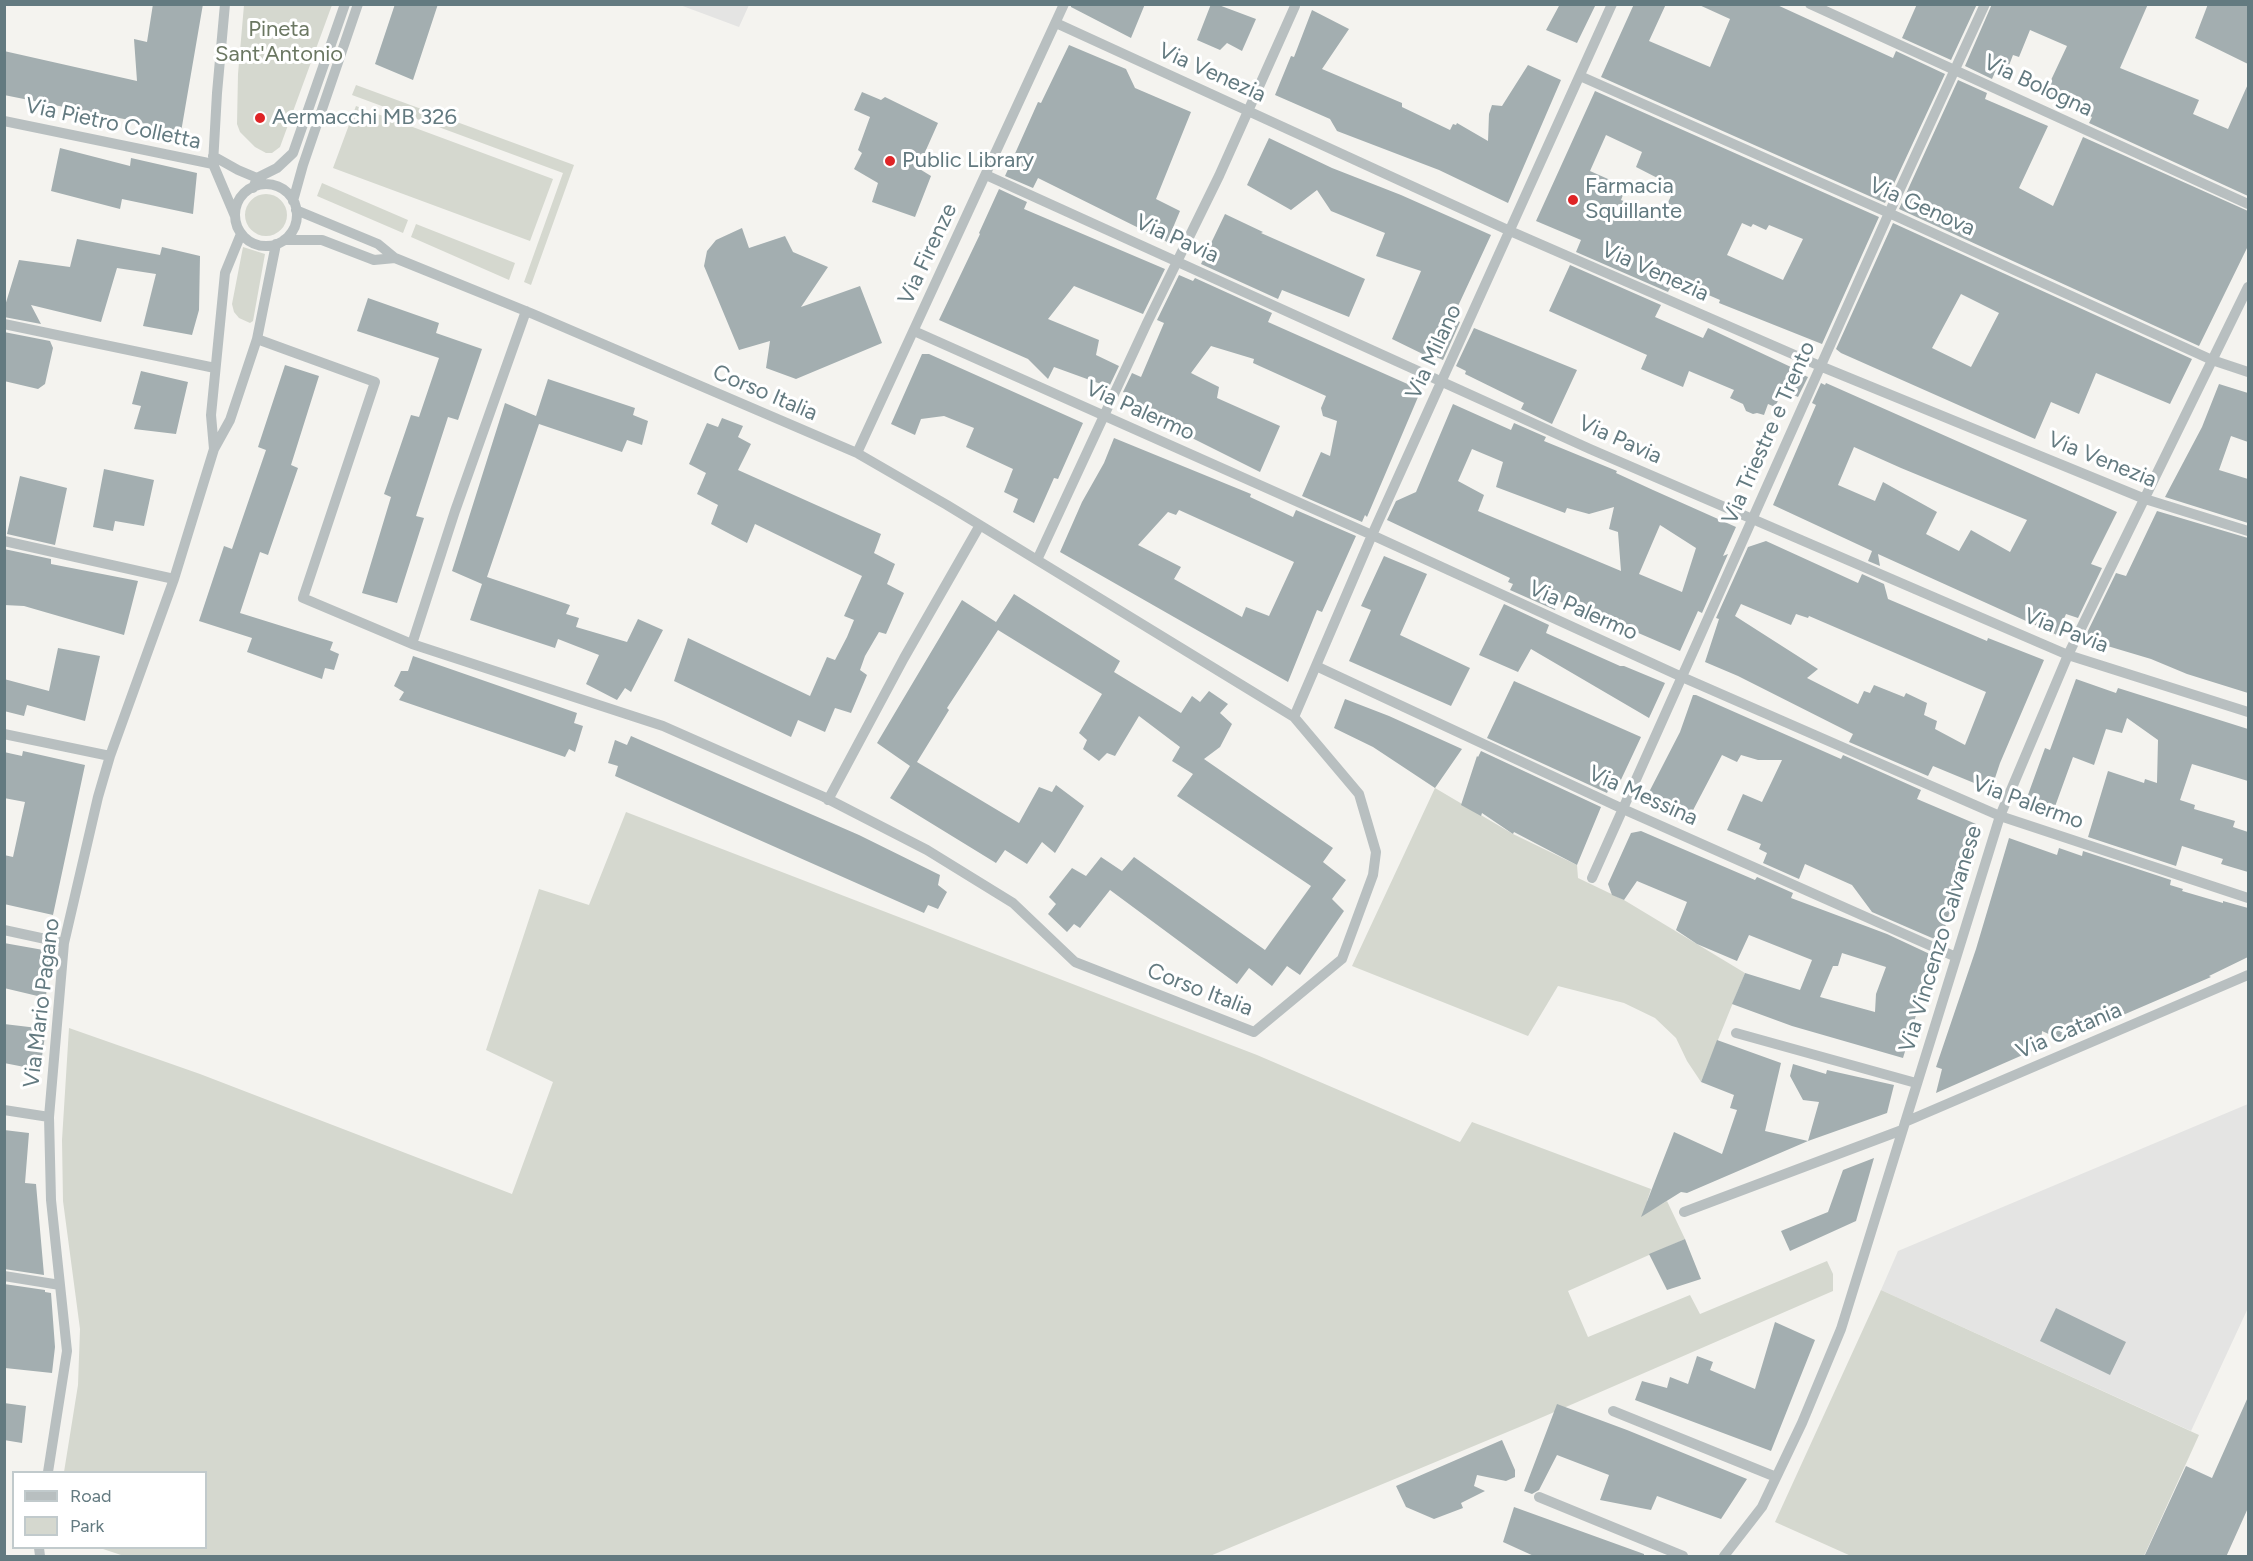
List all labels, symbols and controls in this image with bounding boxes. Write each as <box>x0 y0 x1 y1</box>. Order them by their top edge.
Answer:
park label: Pineta Sant'Antonio <box>215 17 343 68</box>
street label: Via Venezia <box>1154 38 1270 108</box>
street label: Via Bologna <box>1979 49 2097 123</box>
street label: Via Pietro Colletta <box>23 92 203 156</box>
place label: Aermacchi MB 326 <box>272 105 457 131</box>
marker: Aermacchi MB 326 <box>253 111 267 125</box>
place label: Public Library <box>902 148 1034 174</box>
marker: Public Library <box>883 154 897 168</box>
street label: Via Genova <box>1865 172 1979 242</box>
place label: Farmacia Squillante <box>1585 174 1682 226</box>
marker: Farmacia Squillante <box>1566 193 1580 207</box>
street label: Via Firenze <box>893 199 963 309</box>
street label: Via Pavia <box>1131 209 1223 269</box>
street label: Via Venezia <box>1597 237 1713 307</box>
street label: Via Milano <box>1401 300 1467 404</box>
street label: Via Triestre e Trento <box>1717 337 1821 529</box>
street label: Corso Italia <box>709 359 821 427</box>
street label: Via Palermo <box>1081 375 1199 447</box>
street label: Via Pavia <box>1574 410 1666 470</box>
street label: Via Venezia <box>2044 426 2160 494</box>
street label: Via Palermo <box>1524 575 1642 647</box>
street label: Via Pavia <box>2020 603 2112 659</box>
street label: Via Messina <box>1584 760 1702 832</box>
street label: Via Palermo <box>1969 771 2087 835</box>
street label: Via Vincenzo Calvanese <box>1894 822 1988 1056</box>
street label: Via Mario Pagano <box>19 917 65 1089</box>
street label: Corso Italia <box>1143 958 1257 1022</box>
street label: Via Catania <box>2012 997 2126 1065</box>
legend <box>12 1471 207 1549</box>
text: Road <box>70 1485 111 1507</box>
text: Park <box>70 1515 104 1537</box>

